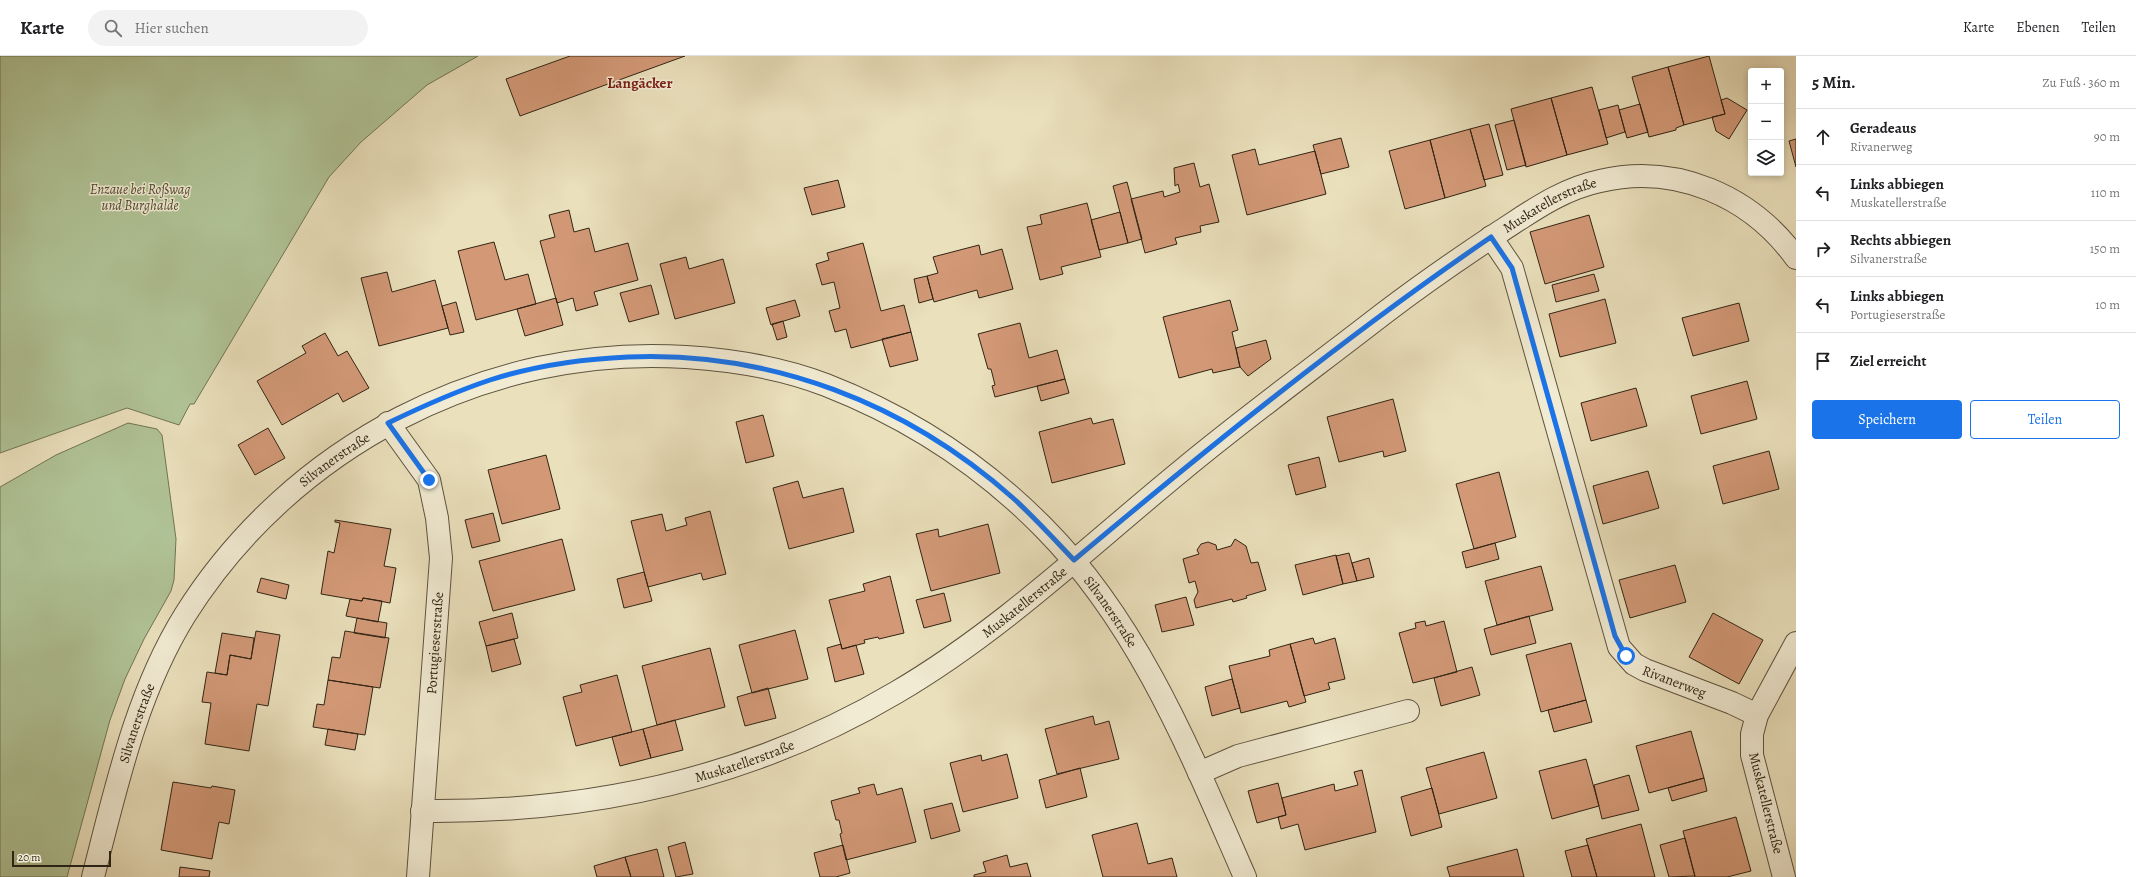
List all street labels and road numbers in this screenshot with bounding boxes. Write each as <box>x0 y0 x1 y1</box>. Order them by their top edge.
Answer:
street label: Muskatellerstraße <box>1499 173 1598 237</box>
street label: Silvanerstraße <box>295 428 373 491</box>
street label: Muskatellerstraße <box>978 562 1071 642</box>
street label: Silvanerstraße <box>1080 572 1142 651</box>
street label: Portugieserstraße <box>422 591 448 695</box>
street label: Rivanerweg <box>1640 660 1709 702</box>
street label: Silvanerstraße <box>114 680 159 765</box>
street label: Muskatellerstraße <box>692 735 797 787</box>
street label: Muskatellerstraße <box>1744 750 1788 856</box>

